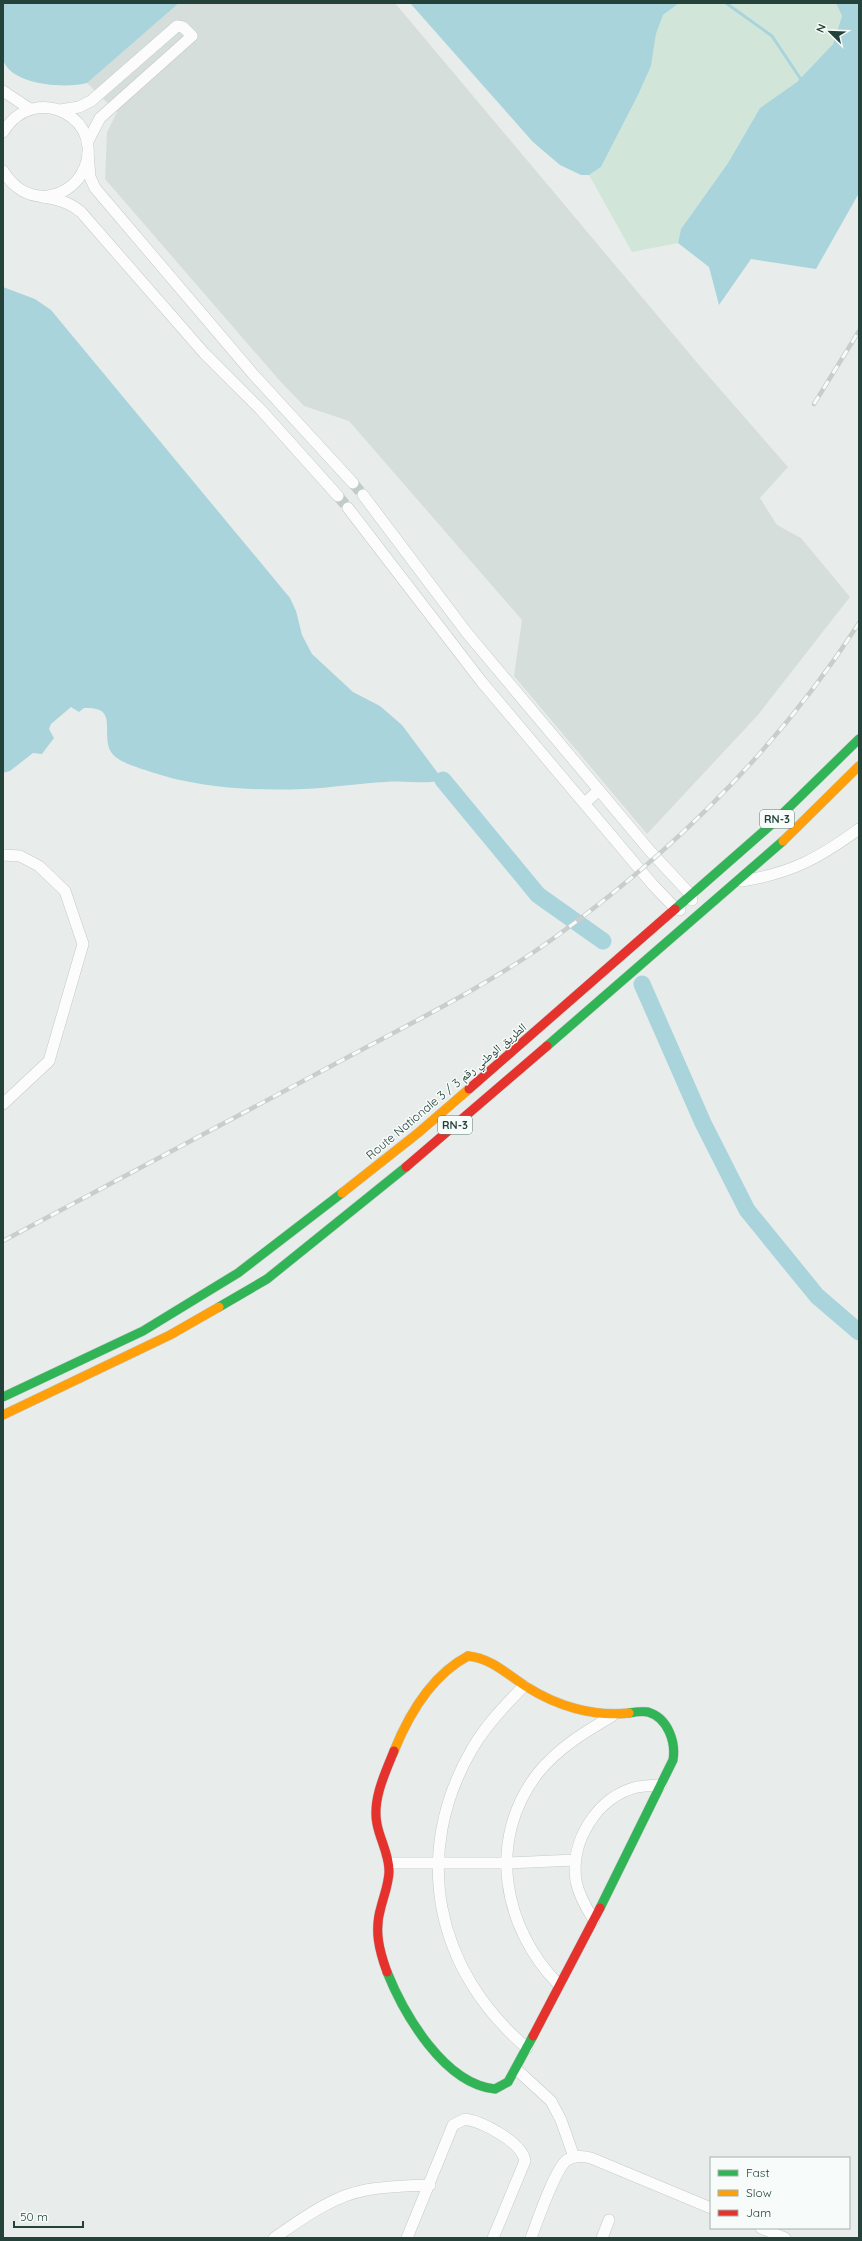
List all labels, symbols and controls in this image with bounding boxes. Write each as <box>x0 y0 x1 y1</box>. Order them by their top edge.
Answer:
north arrow <box>810 12 850 52</box>
text: N <box>813 22 829 35</box>
road number: RN-3 <box>760 810 794 828</box>
street label: Route Nationale 3 / الطريق الوطني رقم 3 <box>363 1019 531 1165</box>
road number: RN-3 <box>438 1116 472 1134</box>
legend <box>710 2157 850 2229</box>
text: Fast <box>746 2165 770 2180</box>
text: Slow <box>746 2185 772 2200</box>
scale bar <box>14 2203 83 2229</box>
text: Jam <box>746 2205 771 2220</box>
text: 50 m <box>20 2209 48 2224</box>

